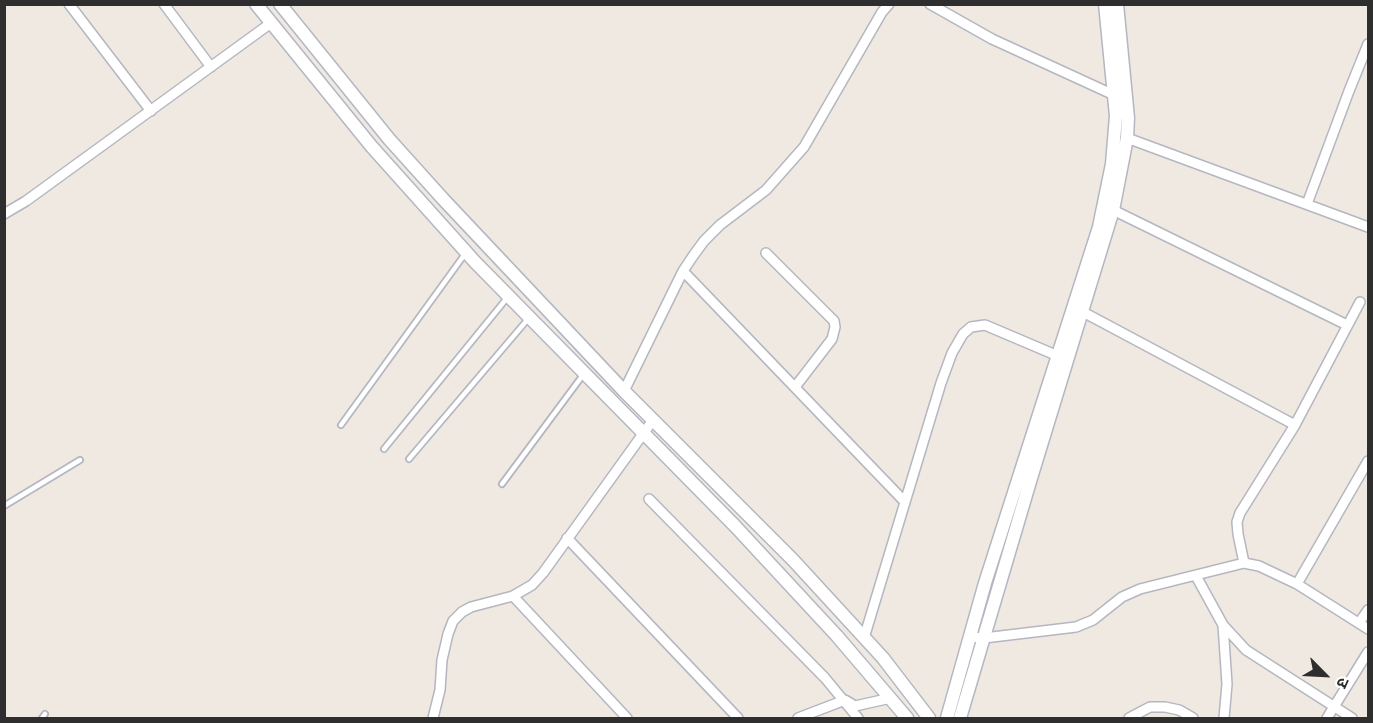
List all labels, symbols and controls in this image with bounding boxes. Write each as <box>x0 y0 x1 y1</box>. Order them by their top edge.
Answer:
north arrow <box>1295 645 1355 705</box>
text: उ <box>1331 674 1352 691</box>

